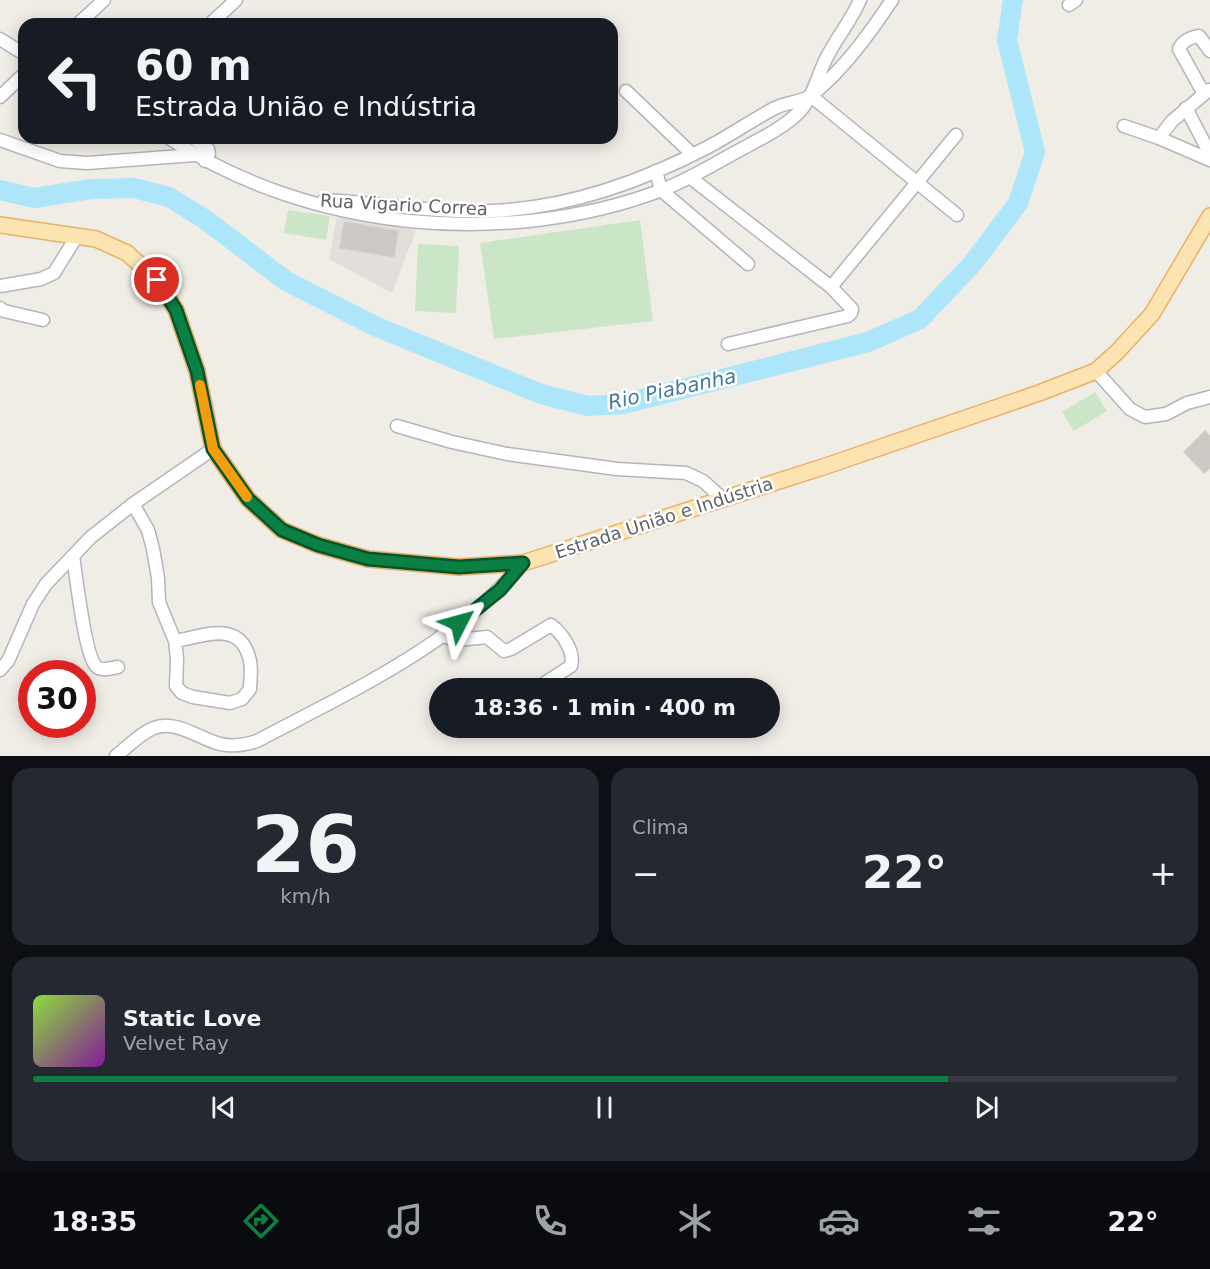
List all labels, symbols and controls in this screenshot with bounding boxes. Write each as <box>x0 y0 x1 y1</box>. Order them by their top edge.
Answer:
text: 60 m <box>135 41 252 90</box>
icon: left <box>36 42 114 120</box>
text: Estrada União e Indústria <box>135 91 477 122</box>
street label: Rua Vigario Correa <box>320 190 489 219</box>
pin <box>131 254 182 305</box>
icon: arrive <box>140 263 173 296</box>
water label: Rio Piabanha <box>606 364 738 414</box>
street label: Estrada União e Indústria <box>552 472 776 563</box>
position arrow <box>427 591 491 655</box>
speed limit sign: 30 <box>18 660 96 738</box>
text: 18:36 · 1 min · 400 m <box>473 695 736 720</box>
text: 26 <box>251 800 360 890</box>
text: Clima <box>632 815 689 839</box>
text: 22° <box>862 846 947 899</box>
text: − <box>632 854 660 893</box>
text: + <box>1149 854 1177 893</box>
text: km/h <box>280 884 331 908</box>
text: Static Love <box>123 1006 261 1031</box>
text: Velvet Ray <box>123 1031 229 1055</box>
icon: previous <box>207 1091 240 1124</box>
icon: pause <box>588 1091 621 1124</box>
icon: next <box>970 1091 1003 1124</box>
icon: directions <box>240 1200 282 1242</box>
icon: music <box>384 1200 426 1242</box>
icon: phone <box>529 1200 571 1242</box>
icon: climate <box>674 1200 716 1242</box>
icon: car <box>818 1200 860 1242</box>
icon: filters <box>963 1200 1005 1242</box>
text: 18:35 <box>51 1206 137 1237</box>
text: 22° <box>1108 1206 1159 1237</box>

